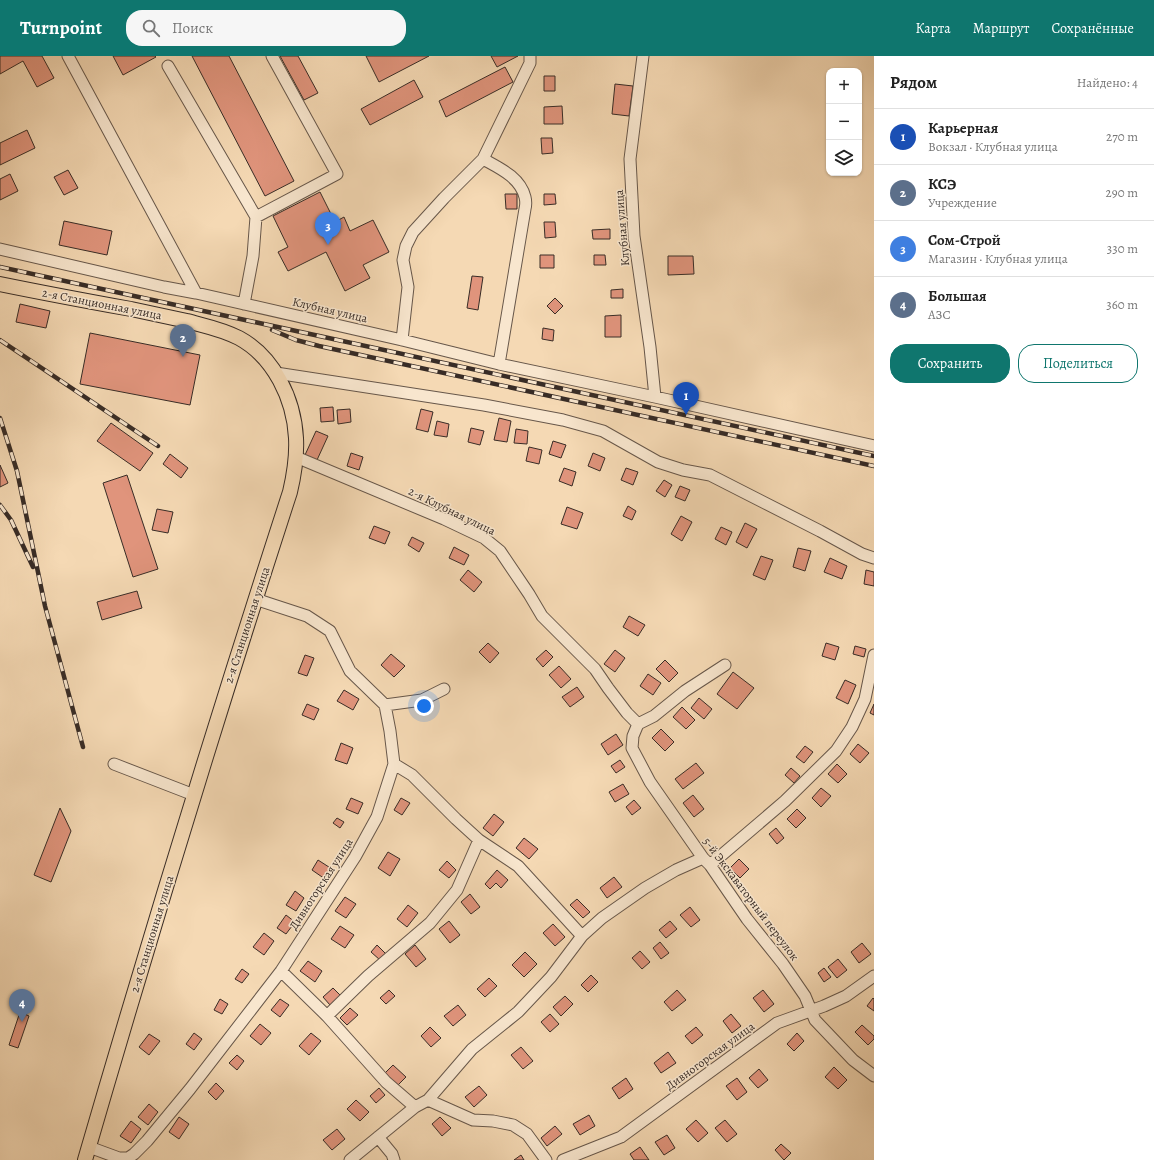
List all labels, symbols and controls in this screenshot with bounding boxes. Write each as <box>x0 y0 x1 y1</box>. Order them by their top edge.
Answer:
search box <box>126 10 406 46</box>
text: Turnpoint <box>20 15 102 41</box>
icon: search <box>140 17 162 39</box>
text: Поиск <box>172 18 213 38</box>
text: Карта <box>916 19 951 38</box>
text: Маршрут <box>973 19 1029 38</box>
text: Сохранённые <box>1051 19 1134 38</box>
map controls <box>826 68 862 176</box>
button: + <box>826 68 862 104</box>
text: Рядом <box>890 71 937 94</box>
text: Найдено: 4 <box>1077 74 1138 91</box>
button: − <box>826 104 862 140</box>
text: Карьерная <box>928 118 998 138</box>
text: 1 <box>901 128 905 145</box>
text: 270 m <box>1106 128 1138 145</box>
text: Вокзал · Клубная улица <box>928 138 1058 155</box>
button: layers <box>826 140 862 176</box>
text: КСЭ <box>928 174 956 194</box>
text: 2 <box>900 184 906 201</box>
text: 290 m <box>1106 184 1138 201</box>
street label: Клубная улица <box>611 189 633 267</box>
text: Учреждение <box>928 194 997 211</box>
pin: 3 <box>315 212 341 245</box>
text: Сом-Строй <box>928 230 1001 250</box>
text: 3 <box>900 240 906 257</box>
text: 330 m <box>1107 240 1138 257</box>
text: Магазин · Клубная улица <box>928 250 1068 267</box>
street label: 2-я Станционная улица <box>41 285 164 324</box>
text: Большая <box>928 286 987 306</box>
street label: Клубная улица <box>291 294 370 327</box>
text: 4 <box>900 296 906 313</box>
text: 360 m <box>1106 296 1138 313</box>
text: АЗС <box>928 306 951 323</box>
pin: 2 <box>170 324 196 357</box>
button: Сохранить <box>890 344 1010 383</box>
button: Поделиться <box>1018 344 1138 383</box>
pin: 1 <box>673 382 699 415</box>
street label: 2-я Клубная улица <box>406 483 499 539</box>
street label: 2-я Станционная улица <box>221 564 274 685</box>
your location <box>414 696 434 716</box>
street label: 5-й Экскаваторный переулок <box>699 834 803 964</box>
street label: Дивногорская улица <box>285 835 357 933</box>
street label: 2-я Станционная улица <box>127 873 178 995</box>
pin: 4 <box>9 989 35 1022</box>
street label: Дивногорская улица <box>662 1018 758 1094</box>

